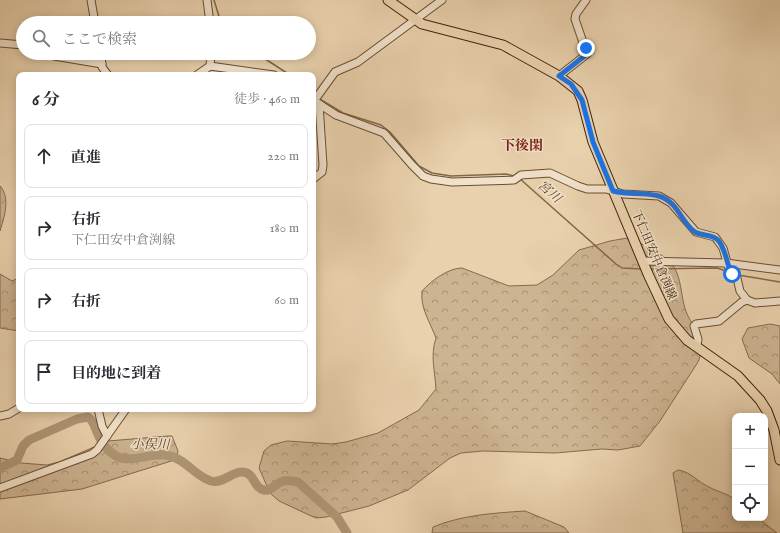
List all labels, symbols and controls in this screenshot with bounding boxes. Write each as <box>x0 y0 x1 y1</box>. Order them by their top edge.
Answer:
search box <box>16 16 316 60</box>
icon: search <box>30 27 52 49</box>
text: ここで検索 <box>62 30 137 49</box>
route end <box>577 39 595 57</box>
text: 6 分 <box>32 90 60 111</box>
text: 徒歩 · 460 m <box>234 91 300 108</box>
district label: 下後閑 <box>501 137 543 155</box>
icon: ahead <box>33 145 55 167</box>
text: 直進 <box>71 148 101 167</box>
text: 220 m <box>268 148 299 165</box>
water label: 宮川 <box>534 177 566 208</box>
street label: 下仁田安中倉渕線 <box>628 208 680 302</box>
text: 右折 <box>71 210 101 229</box>
icon: right <box>33 217 55 239</box>
text: 180 m <box>270 220 299 237</box>
text: 下仁田安中倉渕線 <box>71 232 175 249</box>
route start <box>723 265 741 283</box>
icon: right <box>33 289 55 311</box>
text: 右折 <box>71 292 101 311</box>
text: 60 m <box>274 292 299 309</box>
icon: arrive <box>33 361 55 383</box>
text: 目的地に到着 <box>71 364 161 383</box>
map controls <box>732 413 768 521</box>
button: + <box>732 413 768 449</box>
water label: 小俣川 <box>130 436 172 454</box>
button: − <box>732 449 768 485</box>
button: locate <box>732 485 768 521</box>

